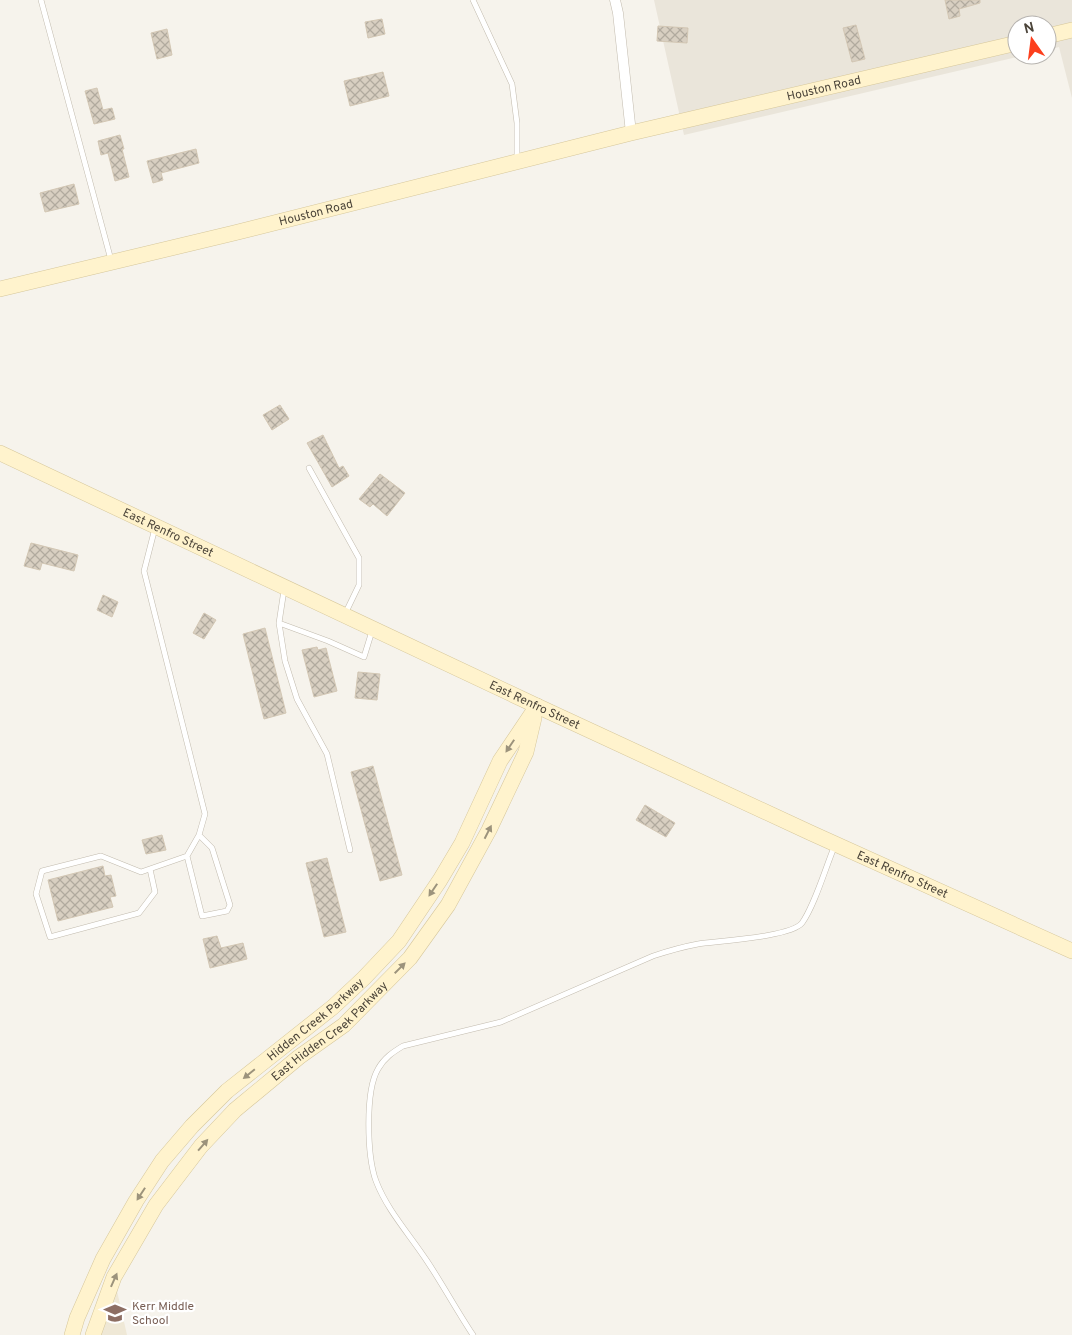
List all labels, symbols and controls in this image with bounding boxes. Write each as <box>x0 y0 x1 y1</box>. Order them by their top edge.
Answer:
north arrow <box>1007 15 1057 65</box>
text: N <box>1022 19 1036 38</box>
street label: Houston Road <box>785 73 863 105</box>
street label: Houston Road <box>277 196 355 230</box>
street label: East Renfro Street <box>120 505 216 561</box>
street label: East Renfro Street <box>486 678 582 734</box>
one-way arrow <box>505 740 515 753</box>
one-way arrow <box>484 824 492 839</box>
street label: East Renfro Street <box>854 848 950 903</box>
one-way arrow <box>429 883 438 896</box>
one-way arrow <box>394 962 406 974</box>
street label: Hidden Creek Parkway <box>264 975 368 1065</box>
street label: East Hidden Creek Parkway <box>269 978 392 1085</box>
one-way arrow <box>243 1068 256 1079</box>
one-way arrow <box>197 1139 208 1151</box>
one-way arrow <box>136 1187 146 1201</box>
one-way arrow <box>110 1273 118 1287</box>
place label: Kerr Middle School <box>132 1299 194 1329</box>
school or university icon: Kerr Middle School <box>102 1300 128 1326</box>

